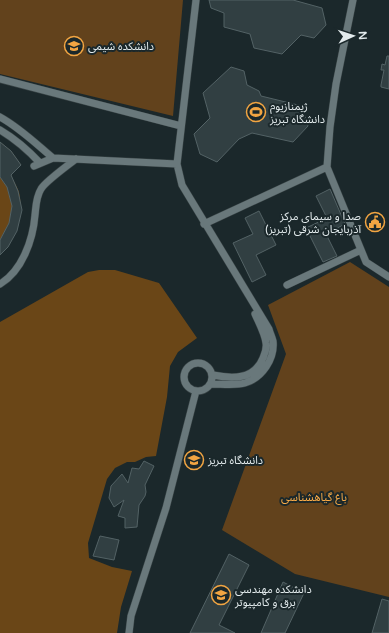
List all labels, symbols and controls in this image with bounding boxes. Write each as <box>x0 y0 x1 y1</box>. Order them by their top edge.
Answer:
north arrow <box>333 16 373 56</box>
text: N <box>356 31 369 40</box>
school or university icon: دانشکده شیمی <box>63 35 85 57</box>
place label: دانشکده شیمی <box>88 40 154 53</box>
place label: ژیمنازیوم دانشگاه تبریز <box>269 100 325 126</box>
sports icon: ژیمنازیوم دانشگاه تبریز <box>245 101 267 123</box>
place label: صدا و سیمای مرکز آذربایجان شرقی (تبریز) <box>265 210 362 236</box>
public building icon: صدا و سیمای مرکز آذربایجان شرقی (تبریز) <box>364 211 386 233</box>
school or university icon: دانشگاه تبریز <box>183 449 205 471</box>
place label: دانشگاه تبریز <box>207 454 263 467</box>
park label: باغ گیاهشناسی <box>281 491 347 505</box>
place label: دانشکده مهندسی برق و کامپیوتر <box>234 583 312 610</box>
school or university icon: دانشکده مهندسی برق و کامپیوتر <box>210 584 232 606</box>

